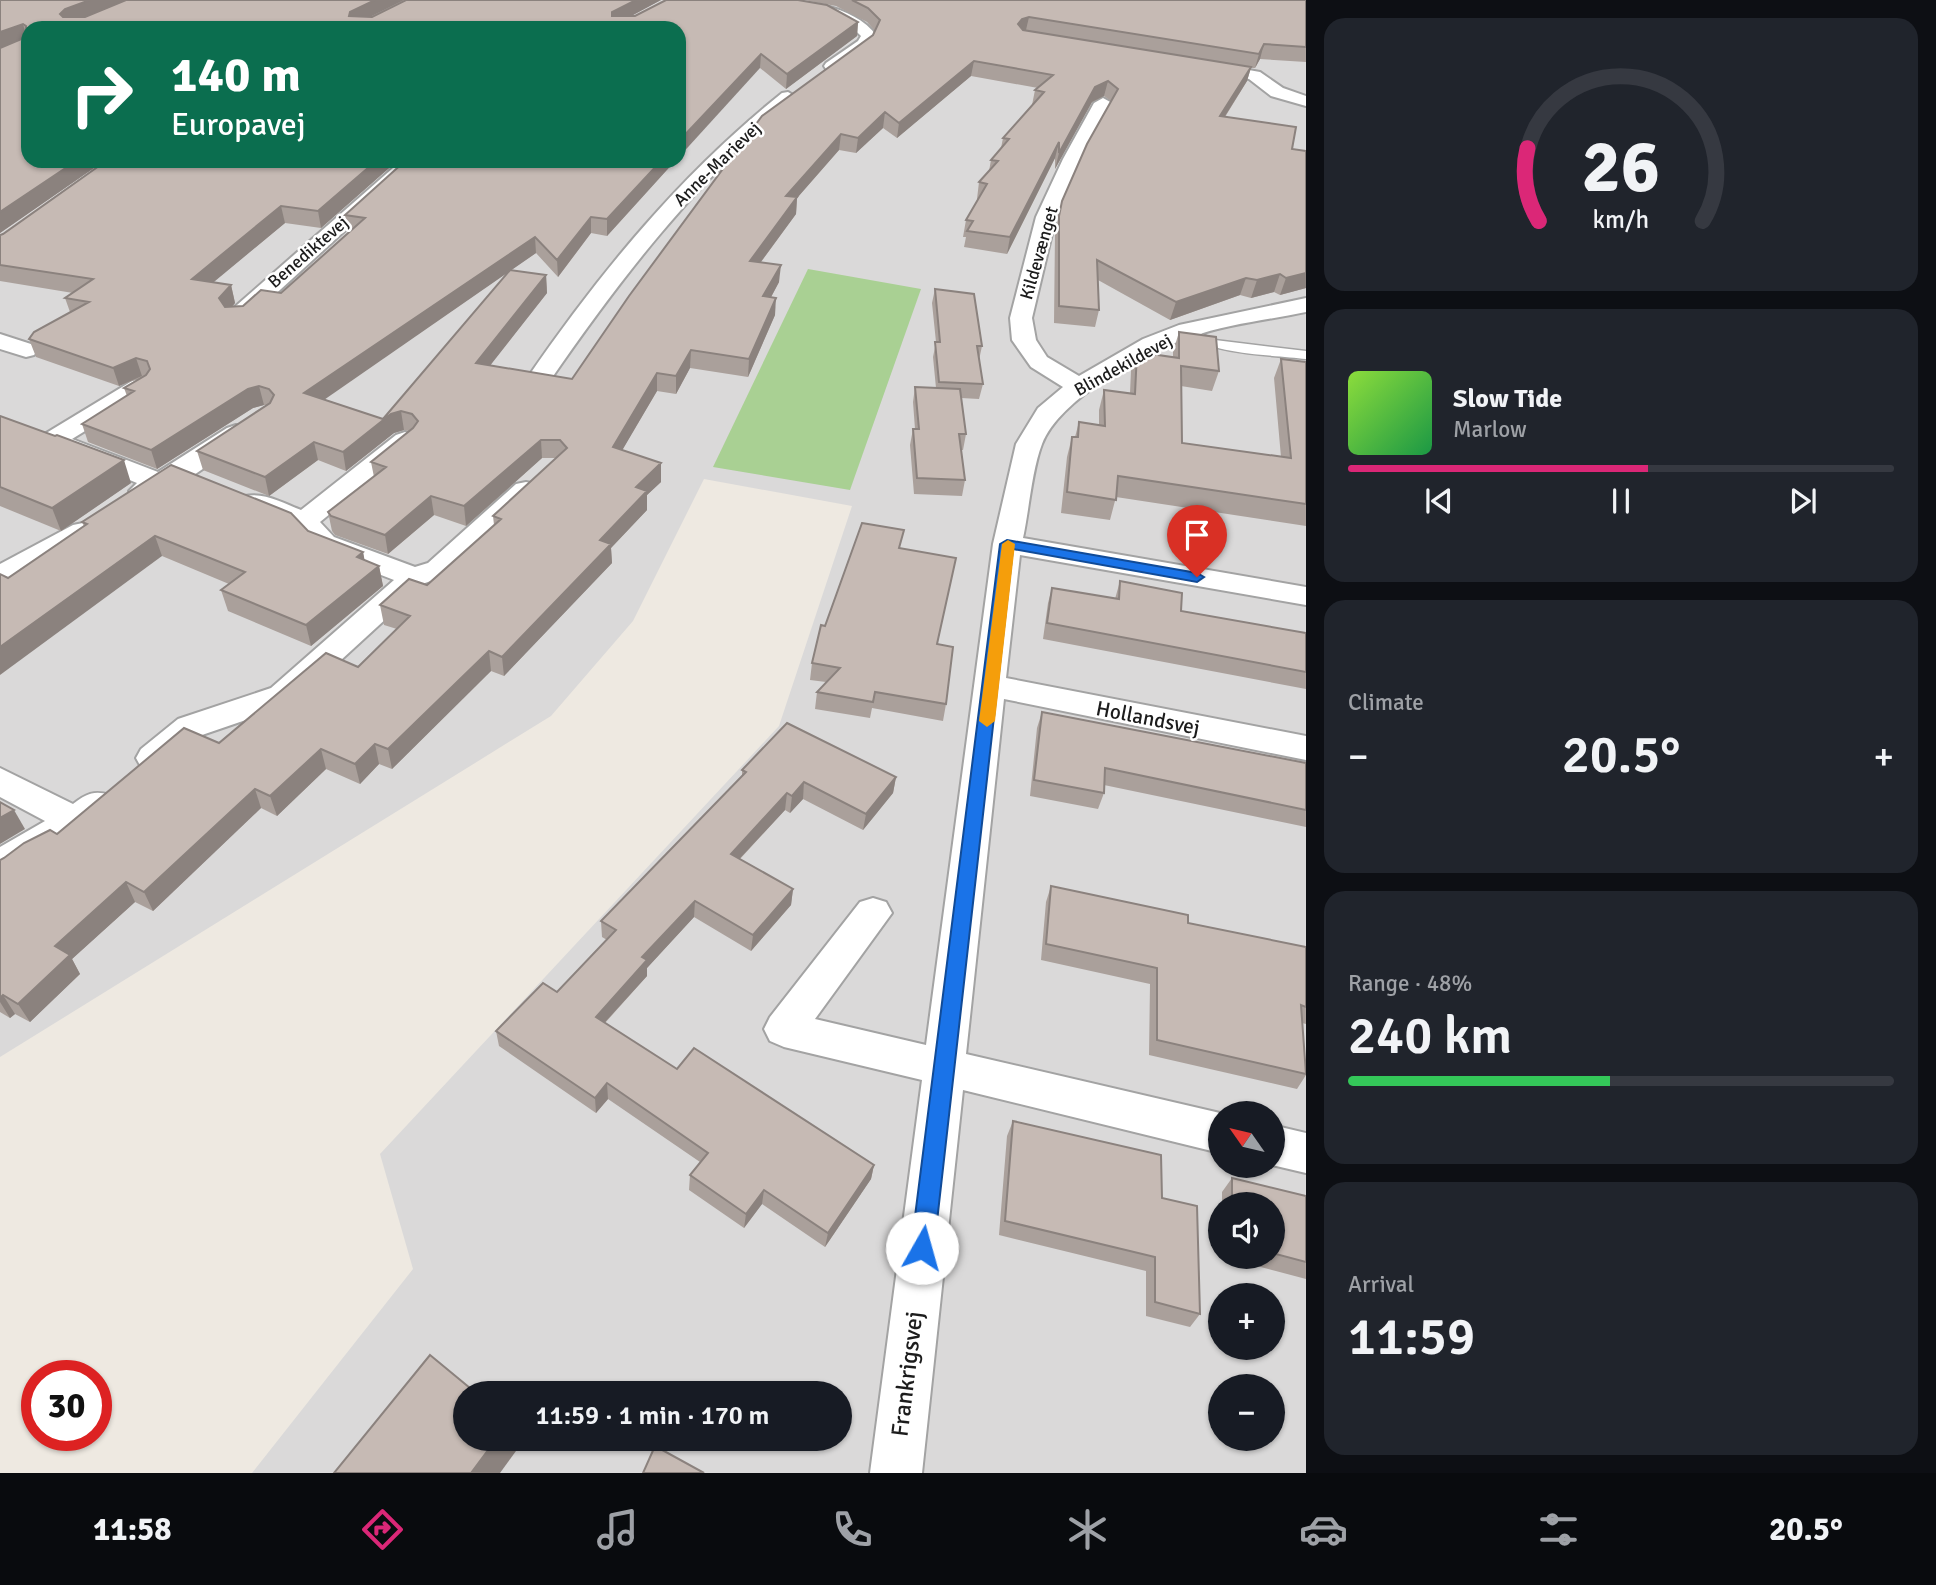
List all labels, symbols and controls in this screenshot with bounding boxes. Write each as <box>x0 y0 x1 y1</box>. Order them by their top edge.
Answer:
text: 140 m <box>171 45 301 105</box>
icon: right <box>56 49 147 140</box>
text: Europavej <box>171 105 306 144</box>
street label: Anne-Marievej <box>669 117 765 211</box>
text: 26 <box>1582 123 1660 212</box>
text: km/h <box>1593 203 1649 234</box>
street label: Kildevænget <box>1015 204 1063 302</box>
street label: Benediktevej <box>263 211 353 293</box>
street label: Blindekildevej <box>1070 329 1176 401</box>
text: Slow Tide <box>1453 383 1562 415</box>
text: Marlow <box>1453 415 1527 444</box>
icon: previous <box>1420 482 1458 520</box>
icon: pause <box>1602 482 1640 520</box>
icon: next <box>1784 482 1822 520</box>
pin <box>1167 505 1227 577</box>
icon: arrive <box>1178 516 1216 554</box>
text: Climate <box>1348 688 1424 717</box>
street label: Hollandsvej <box>1094 695 1202 741</box>
text: 20.5° <box>1562 723 1680 787</box>
text: − <box>1348 733 1369 780</box>
text: + <box>1873 733 1894 780</box>
text: Range · 48% <box>1348 969 1472 998</box>
text: 240 km <box>1348 1004 1512 1068</box>
north arrow <box>1208 1101 1284 1178</box>
map controls <box>1208 1101 1285 1451</box>
button: sound <box>1208 1192 1285 1269</box>
position arrow <box>885 1211 959 1285</box>
text: Arrival <box>1348 1270 1414 1299</box>
button: + <box>1208 1283 1285 1360</box>
text: 11:59 <box>1348 1305 1475 1369</box>
street label: Frankrigsvej <box>884 1310 930 1438</box>
speed limit sign: 30 <box>21 1360 112 1451</box>
button: − <box>1208 1374 1285 1451</box>
text: 11:59 · 1 min · 170 m <box>536 1400 769 1432</box>
icon: directions <box>358 1505 407 1554</box>
icon: music <box>593 1505 642 1554</box>
icon: phone <box>828 1505 877 1554</box>
icon: climate <box>1063 1505 1112 1554</box>
icon: car <box>1299 1505 1348 1554</box>
icon: filters <box>1534 1505 1583 1554</box>
text: 11:58 <box>93 1510 172 1549</box>
text: 20.5° <box>1769 1510 1843 1549</box>

